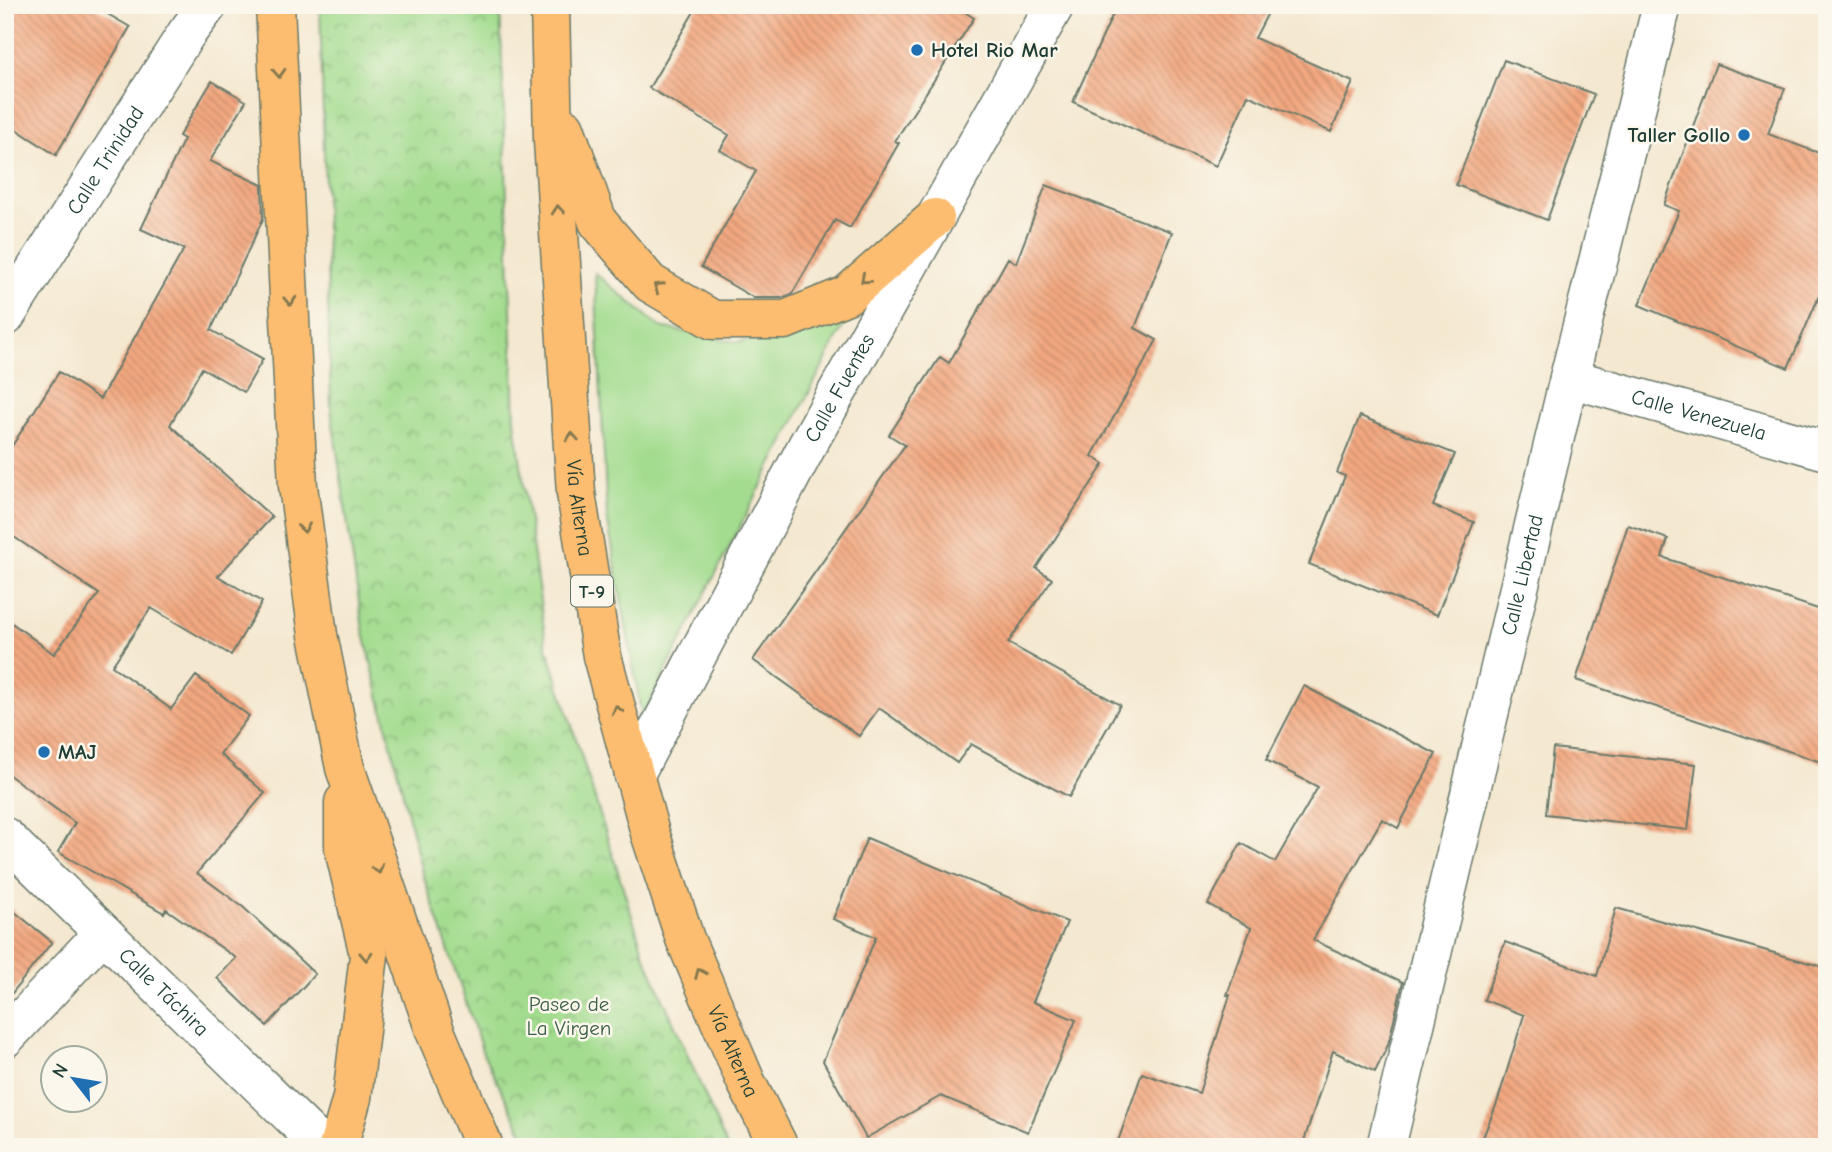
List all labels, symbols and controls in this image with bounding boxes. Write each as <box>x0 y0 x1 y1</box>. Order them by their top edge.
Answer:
place label: Hotel Rio Mar <box>931 38 1058 62</box>
marker: Hotel Rio Mar <box>909 42 925 58</box>
one-way arrow <box>271 68 286 79</box>
street label: Calle Trinidad <box>62 102 149 219</box>
place label: Taller Gollo <box>1627 123 1730 147</box>
marker: Taller Gollo <box>1736 127 1752 143</box>
one-way arrow <box>550 205 565 216</box>
one-way arrow <box>860 271 873 283</box>
one-way arrow <box>653 282 666 295</box>
one-way arrow <box>282 295 297 306</box>
street label: Calle Fuentes <box>800 330 879 446</box>
street label: Calle Venezuela <box>1629 384 1769 445</box>
one-way arrow <box>565 432 580 443</box>
street label: Vía Alterna <box>562 459 598 558</box>
street label: Calle Libertad <box>1496 512 1548 638</box>
one-way arrow <box>296 522 311 533</box>
road number: T-9 <box>571 576 613 606</box>
one-way arrow <box>611 704 625 716</box>
place label: MAJ <box>58 740 97 764</box>
marker: MAJ <box>36 744 52 760</box>
one-way arrow <box>370 862 384 874</box>
street label: Calle Táchira <box>114 943 214 1041</box>
one-way arrow <box>359 951 374 962</box>
one-way arrow <box>694 968 708 980</box>
park label: Paseo de La Virgen <box>527 992 612 1040</box>
street label: Vía Alterna <box>703 1002 764 1101</box>
north arrow <box>38 1044 108 1114</box>
text: N <box>48 1060 73 1082</box>

